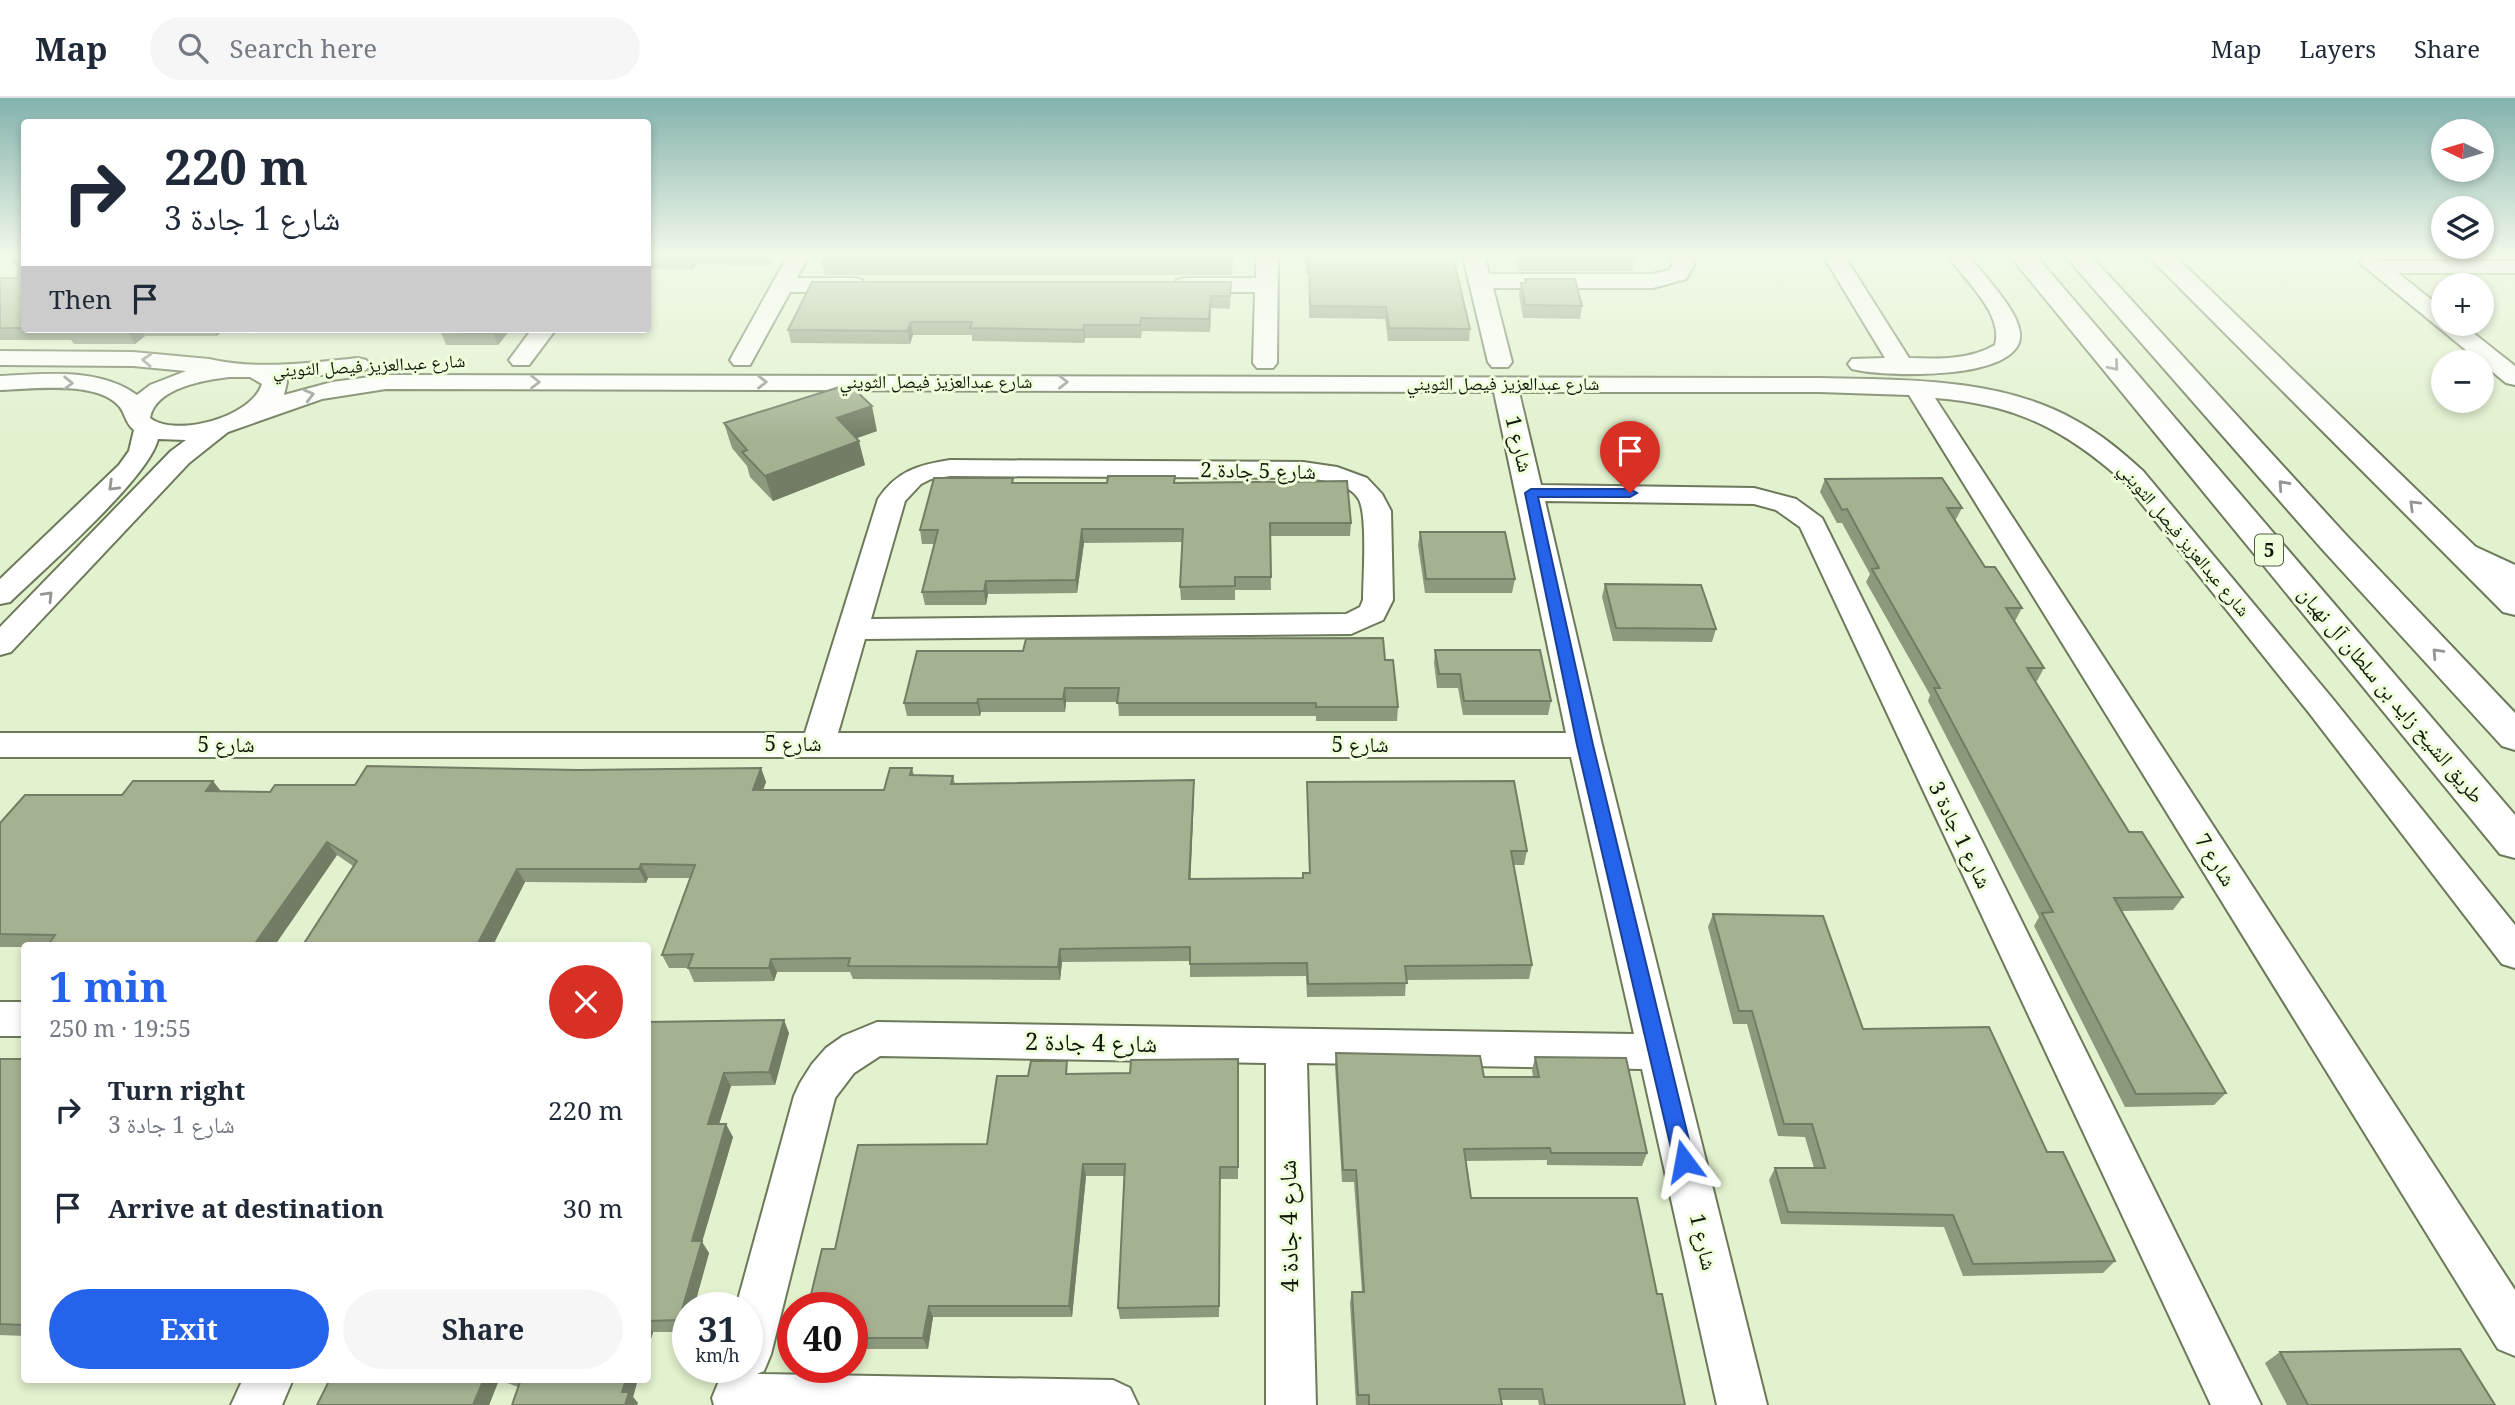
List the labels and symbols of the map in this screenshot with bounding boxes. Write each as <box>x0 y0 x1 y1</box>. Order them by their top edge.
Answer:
north arrow <box>2431 119 2494 182</box>
street label: شارع عبدالعزيز فيصل الثويني <box>272 348 466 386</box>
one-way arrow <box>141 353 152 368</box>
one-way arrow <box>2106 358 2118 371</box>
street label: شارع عبدالعزيز فيصل الثويني <box>840 369 1032 397</box>
street label: شارع عبدالعزيز فيصل الثويني <box>1407 371 1599 399</box>
one-way arrow <box>530 374 541 390</box>
one-way arrow <box>758 374 768 390</box>
one-way arrow <box>1059 374 1069 390</box>
one-way arrow <box>63 375 74 391</box>
one-way arrow <box>302 389 314 403</box>
street label: شارع 1 <box>1499 413 1540 475</box>
pin <box>1600 421 1660 493</box>
street label: شارع 5 جادة 2 <box>1200 455 1316 485</box>
street label: شارع عبدالعزيز فيصل الثويني <box>2111 458 2256 623</box>
one-way arrow <box>108 478 121 491</box>
one-way arrow <box>2279 481 2291 494</box>
one-way arrow <box>2409 501 2422 514</box>
road number: 5 <box>2255 534 2283 565</box>
street label: طريق الشيخ زايد بن سلطان آل نهيان <box>2293 580 2491 809</box>
one-way arrow <box>39 591 52 604</box>
one-way arrow <box>2433 648 2446 661</box>
street label: شارع 5 <box>764 729 822 757</box>
street label: شارع 5 <box>197 730 255 758</box>
street label: شارع 5 <box>1331 730 1389 758</box>
street label: شارع 1 جادة 3 <box>1923 776 1999 893</box>
street label: شارع 7 <box>2189 828 2243 891</box>
street label: شارع 4 جادة 2 <box>1025 1024 1157 1059</box>
position arrow <box>1647 1124 1721 1198</box>
street label: شارع 4 جادة 4 <box>1270 1160 1305 1292</box>
street label: شارع 1 <box>1684 1211 1724 1273</box>
speed limit sign: 40 <box>777 1292 868 1383</box>

